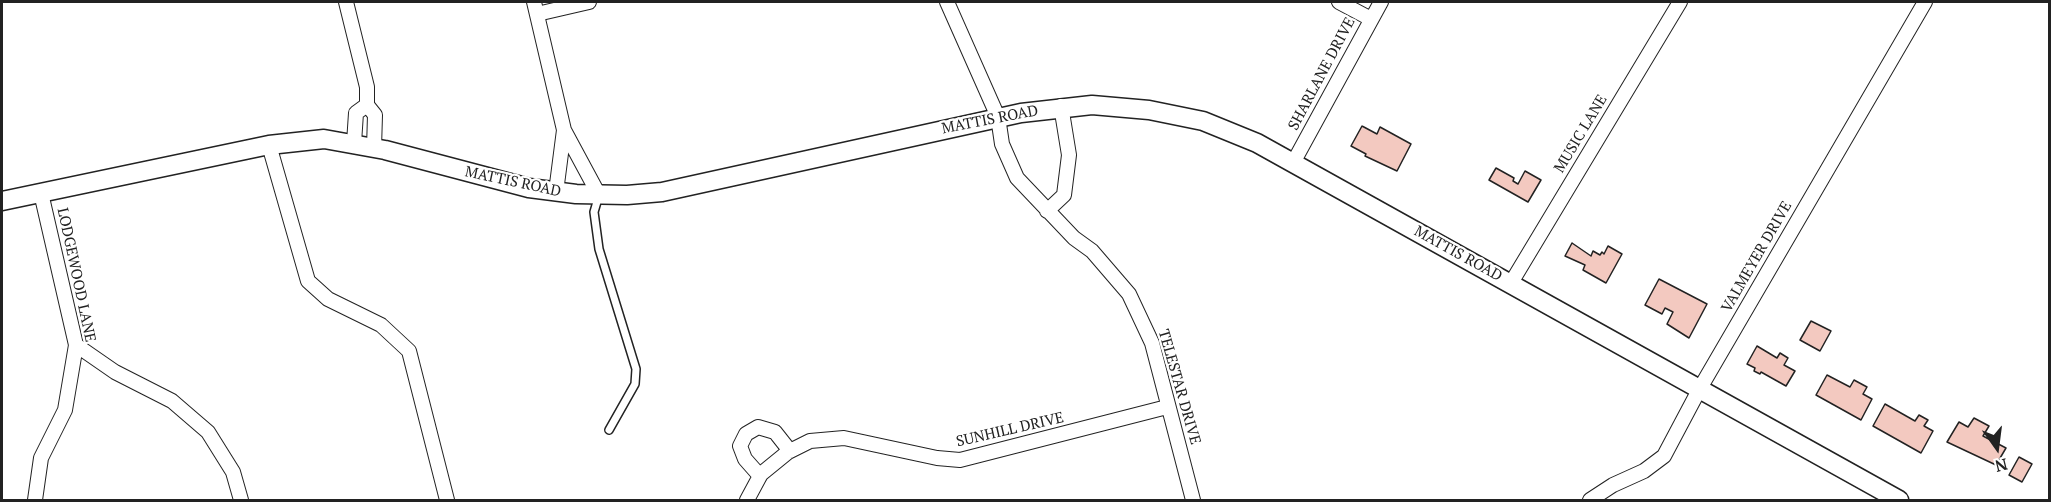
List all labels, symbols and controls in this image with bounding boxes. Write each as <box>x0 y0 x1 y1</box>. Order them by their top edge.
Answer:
street label: SHARLANE DRIVE <box>1285 15 1359 133</box>
street label: MUSIC LANE <box>1551 92 1611 176</box>
street label: MATTIS ROAD <box>940 102 1040 138</box>
street label: MATTIS ROAD <box>463 163 563 201</box>
street label: VALMEYER DRIVE <box>1718 198 1796 316</box>
street label: LODGEWOOD LANE <box>53 206 99 344</box>
street label: MATTIS ROAD <box>1411 222 1505 286</box>
street label: TELESTAR DRIVE <box>1154 327 1204 447</box>
street label: SUNHILL DRIVE <box>954 409 1066 451</box>
north arrow <box>1967 418 2027 478</box>
text: N <box>1993 453 2010 478</box>

